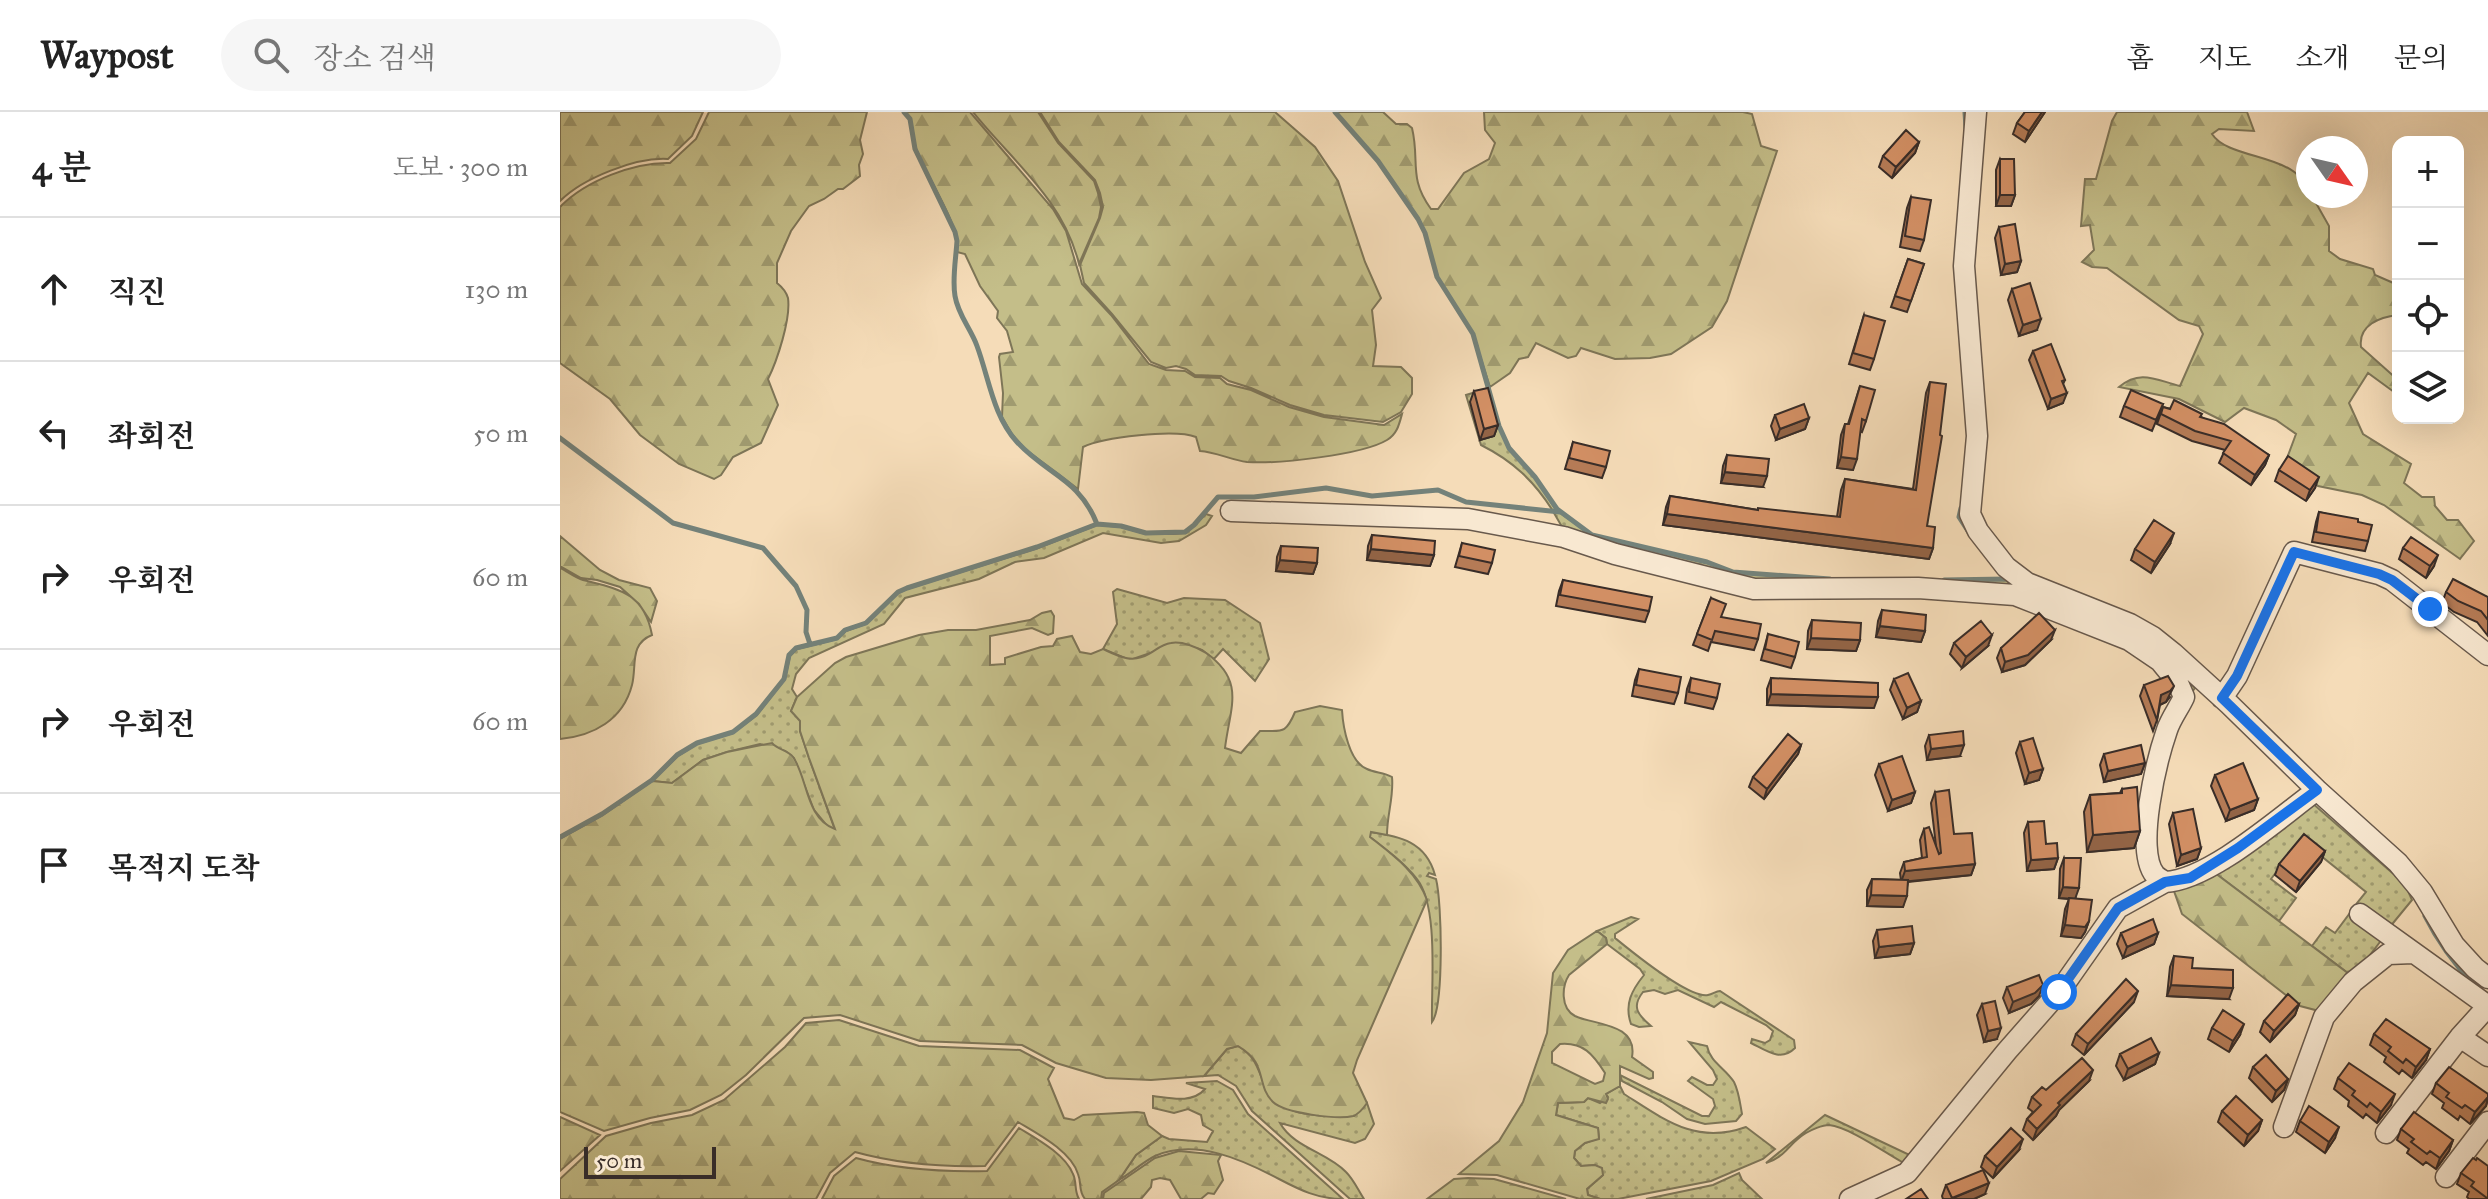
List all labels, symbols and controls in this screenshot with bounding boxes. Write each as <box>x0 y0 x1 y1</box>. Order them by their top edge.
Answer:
search box <box>221 19 781 91</box>
text: Waypost <box>40 32 173 78</box>
icon: search <box>249 33 293 77</box>
text: 장소 검색 <box>313 40 436 76</box>
text: 홈 <box>2127 40 2154 75</box>
text: 지도 <box>2198 40 2252 75</box>
text: 소개 <box>2296 40 2350 75</box>
text: 문의 <box>2394 40 2448 75</box>
north arrow <box>2296 136 2368 208</box>
map controls <box>2392 136 2464 424</box>
button: + <box>2392 136 2464 208</box>
text: 4 분 <box>32 147 91 188</box>
text: 도보 · 300 m <box>393 151 528 183</box>
button: − <box>2392 208 2464 280</box>
icon: ahead <box>32 267 76 311</box>
text: 130 m <box>465 273 528 305</box>
text: 직진 <box>108 274 166 310</box>
button: locate <box>2392 280 2464 352</box>
button: layers <box>2392 352 2464 424</box>
icon: left <box>32 411 76 455</box>
text: 50 m <box>473 417 528 449</box>
text: 좌회전 <box>108 418 195 454</box>
icon: right <box>32 555 76 599</box>
text: 60 m <box>472 561 528 593</box>
text: 우회전 <box>108 562 195 598</box>
route end <box>2412 591 2448 627</box>
icon: right <box>32 699 76 743</box>
text: 60 m <box>472 705 528 737</box>
text: 우회전 <box>108 706 195 742</box>
icon: arrive <box>32 843 76 887</box>
text: 목적지 도착 <box>108 850 259 886</box>
route start <box>2041 974 2077 1010</box>
scale bar <box>584 1143 716 1179</box>
text: 50 m <box>596 1147 642 1174</box>

